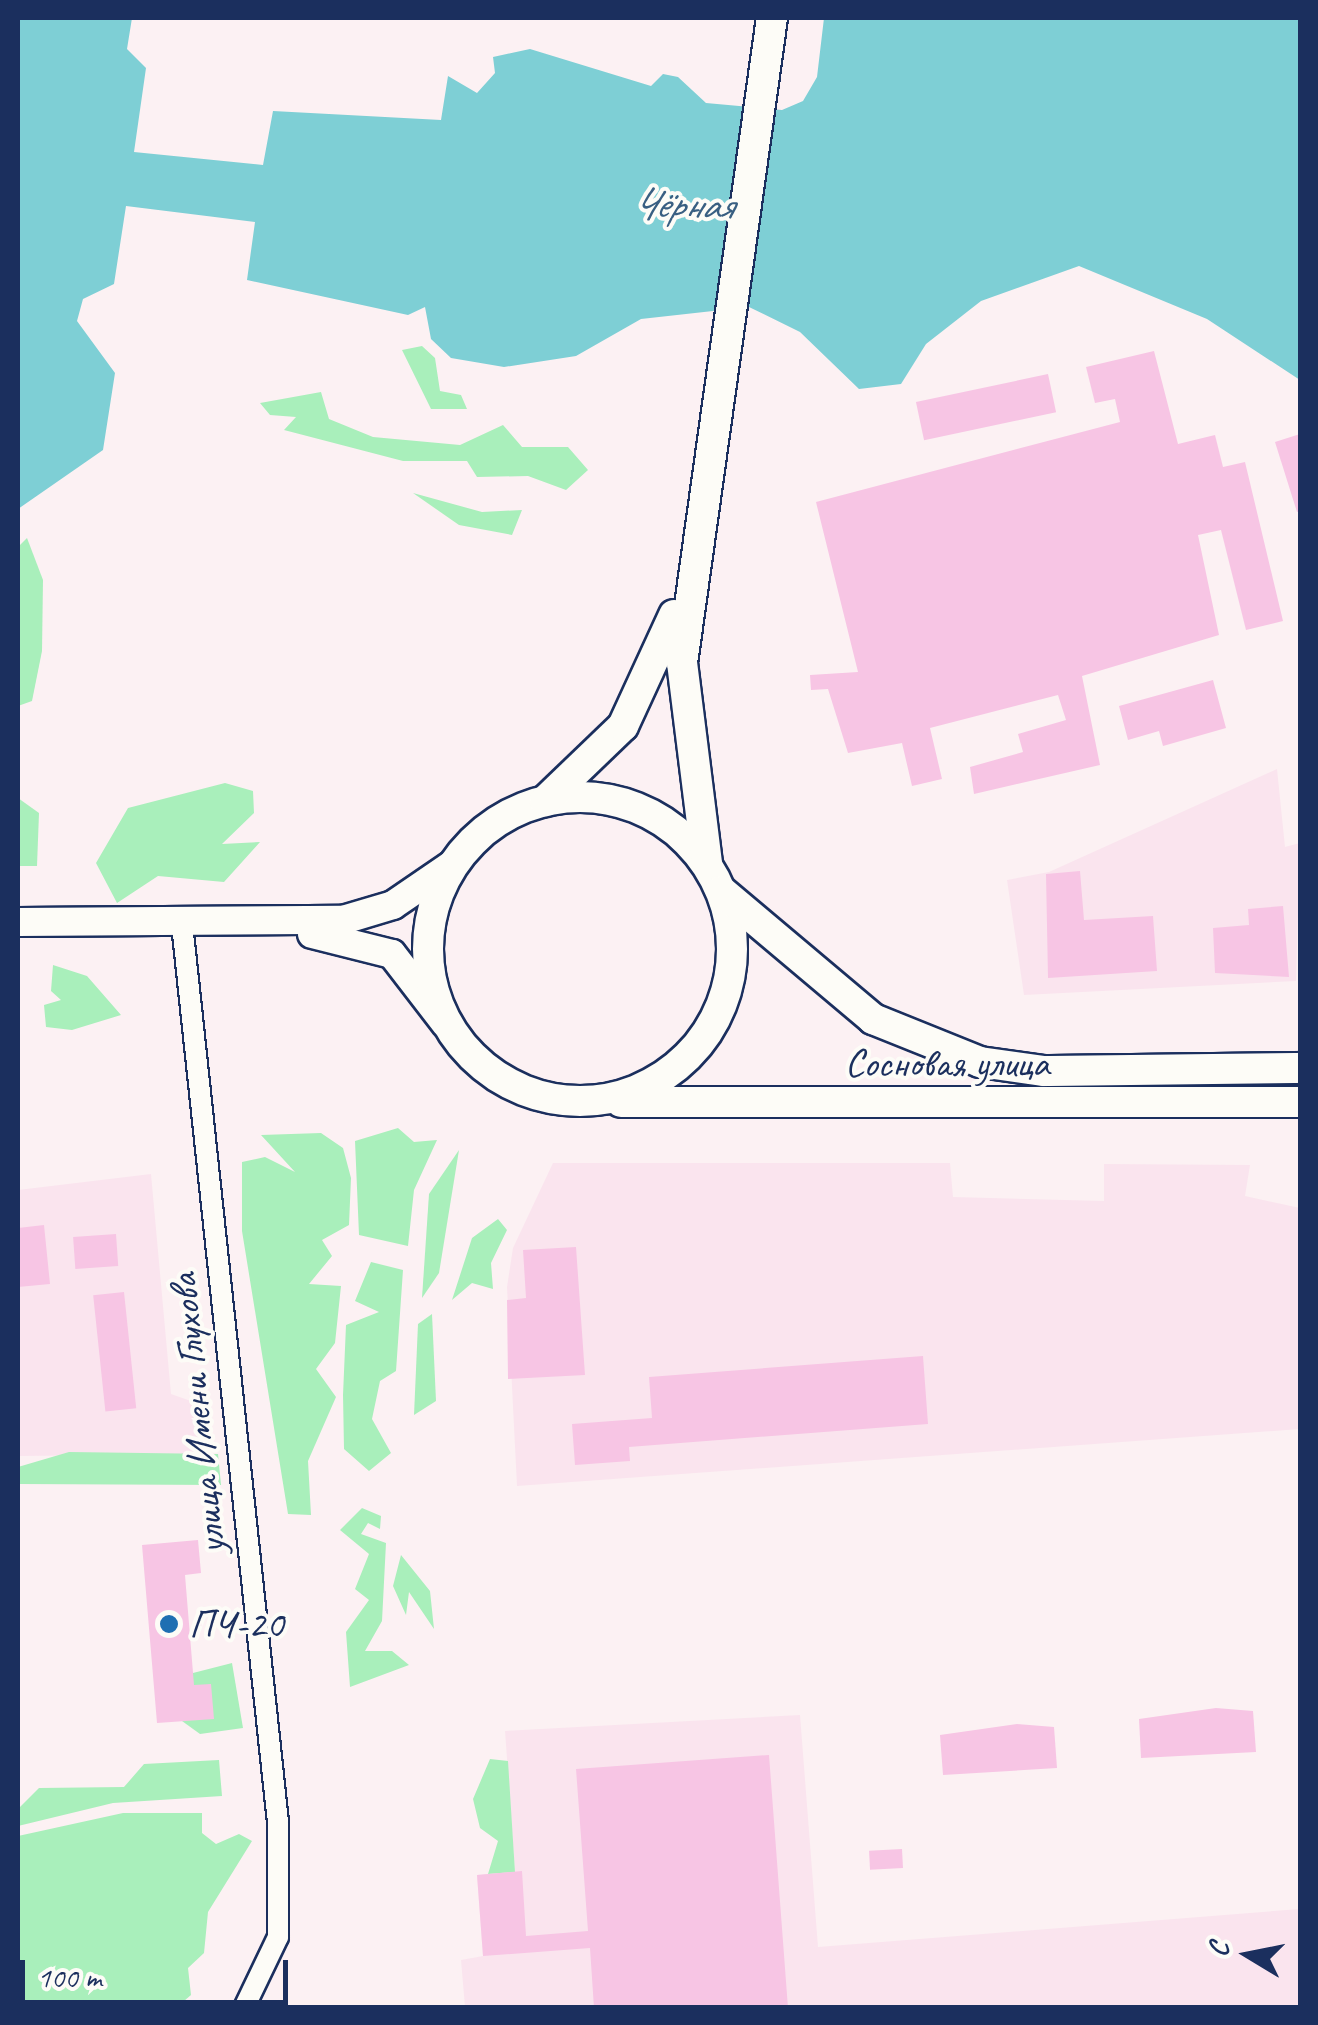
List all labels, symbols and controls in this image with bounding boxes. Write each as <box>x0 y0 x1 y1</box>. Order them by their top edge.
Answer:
water label: Чёрная <box>632 179 732 231</box>
street label: Сосновая улица <box>844 1039 1050 1087</box>
street label: улица Имени Глухова <box>158 1270 236 1558</box>
place label: ПЧ-20 <box>189 1600 283 1648</box>
marker: ПЧ-20 <box>158 1613 180 1635</box>
north arrow <box>1198 1905 1298 2005</box>
scale bar <box>25 1940 292 2002</box>
text: С <box>1200 1940 1236 1960</box>
text: 100 m <box>37 1958 102 1996</box>

